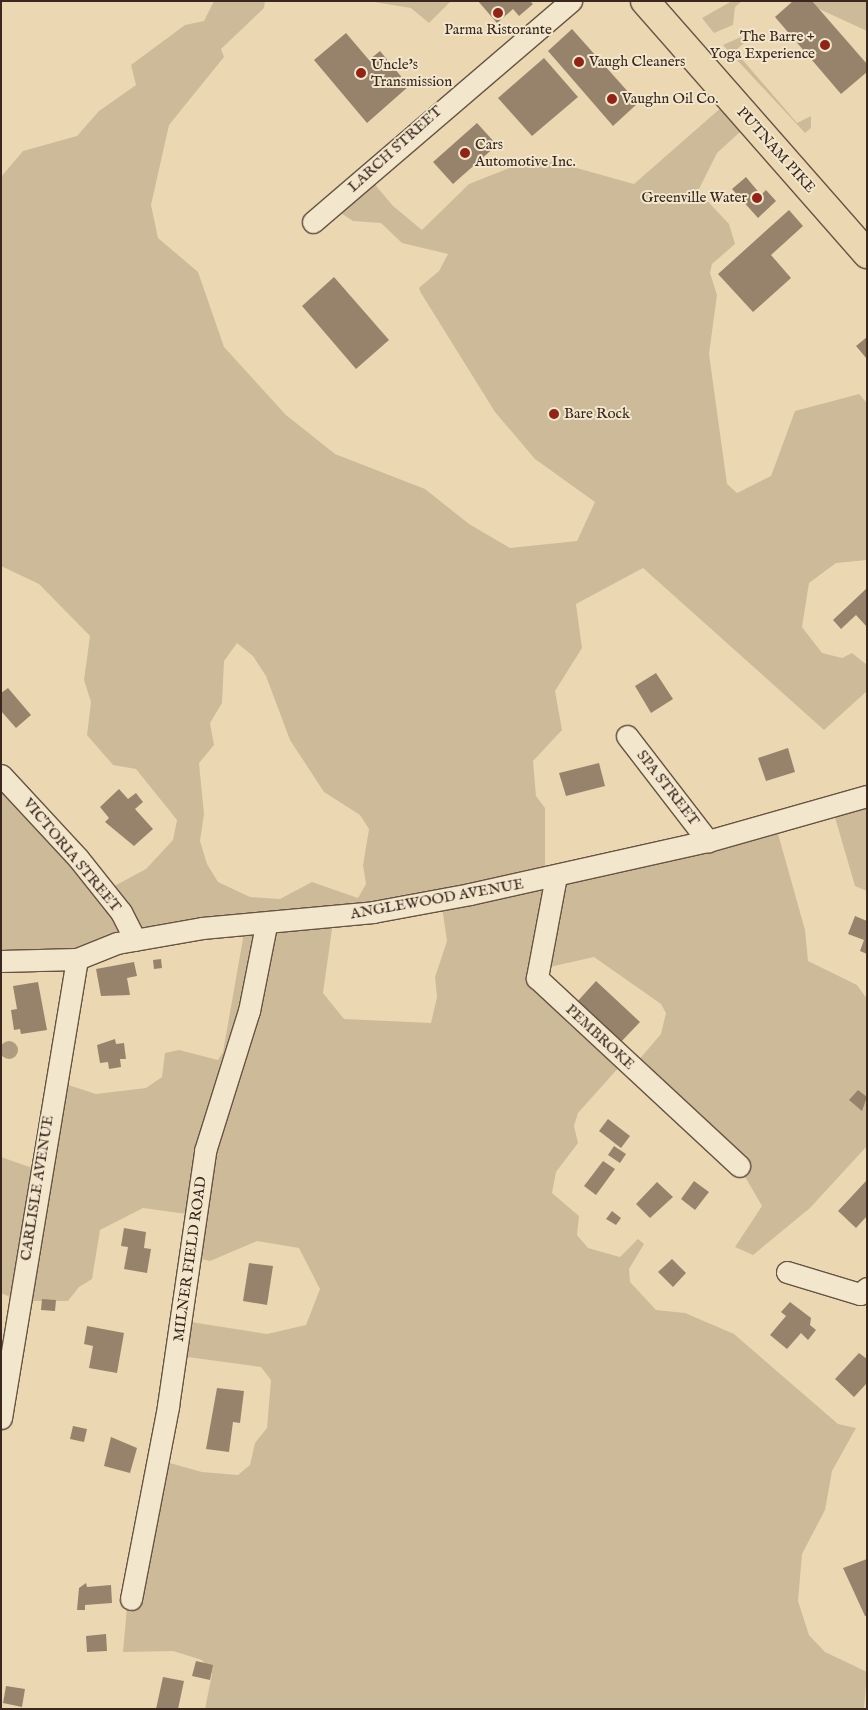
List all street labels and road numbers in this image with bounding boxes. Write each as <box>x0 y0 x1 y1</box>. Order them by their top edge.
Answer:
street label: LARCH STREET <box>344 102 446 196</box>
street label: PUTNAM PIKE <box>733 103 819 197</box>
street label: SPA STREET <box>633 747 703 829</box>
street label: VICTORIA STREET <box>19 794 125 916</box>
street label: ANGLEWOOD AVENUE <box>349 875 525 923</box>
street label: PEMBROKE <box>562 1001 638 1073</box>
street label: CARLISLE AVENUE <box>17 1114 57 1262</box>
street label: MILNER FIELD ROAD <box>169 1175 211 1343</box>

